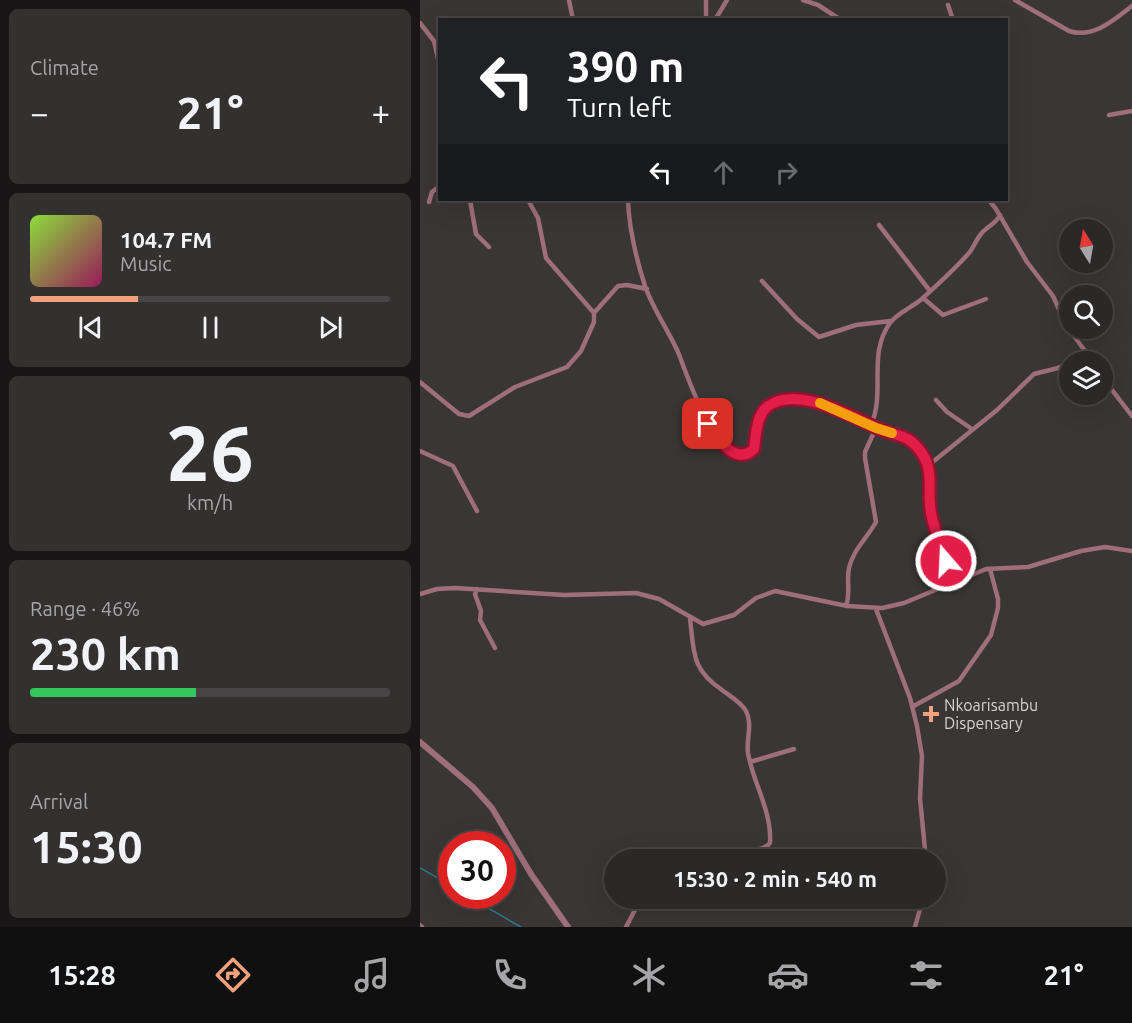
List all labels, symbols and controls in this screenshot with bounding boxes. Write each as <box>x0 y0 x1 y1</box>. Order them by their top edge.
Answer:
icon: left <box>468 42 546 120</box>
text: 390 m <box>567 43 684 90</box>
text: Climate <box>30 56 99 79</box>
text: 21° <box>177 87 243 138</box>
text: Turn left <box>567 92 671 122</box>
text: − <box>30 94 49 131</box>
text: + <box>371 94 390 131</box>
icon: left <box>644 156 677 189</box>
icon: ahead <box>707 156 740 189</box>
icon: right <box>770 156 803 189</box>
north arrow <box>1059 219 1113 273</box>
map controls <box>1059 219 1113 405</box>
text: 104.7 FM <box>120 227 212 252</box>
text: Music <box>120 252 172 275</box>
button: search <box>1059 285 1113 339</box>
icon: previous <box>74 311 107 344</box>
icon: pause <box>194 311 227 344</box>
icon: next <box>314 311 347 344</box>
button: layers <box>1059 351 1113 405</box>
pin <box>682 398 733 449</box>
icon: arrive <box>691 407 724 440</box>
text: 26 <box>166 408 254 496</box>
text: km/h <box>187 491 233 514</box>
position arrow <box>914 529 978 593</box>
text: Range · 46% <box>30 597 140 620</box>
text: 230 km <box>30 628 181 679</box>
place label: Nkoarisambu Dispensary <box>944 696 1038 732</box>
marker: Nkoarisambu Dispensary <box>922 705 940 723</box>
text: Arrival <box>30 790 88 813</box>
text: 15:30 <box>30 821 143 872</box>
speed limit sign: 30 <box>438 831 516 909</box>
text: 15:30 · 2 min · 540 m <box>673 866 877 891</box>
icon: directions <box>212 954 254 996</box>
icon: music <box>351 954 393 996</box>
icon: phone <box>489 954 531 996</box>
icon: climate <box>628 954 670 996</box>
icon: car <box>767 954 809 996</box>
icon: filters <box>905 954 947 996</box>
text: 15:28 <box>48 960 116 990</box>
text: 21° <box>1044 960 1084 990</box>

